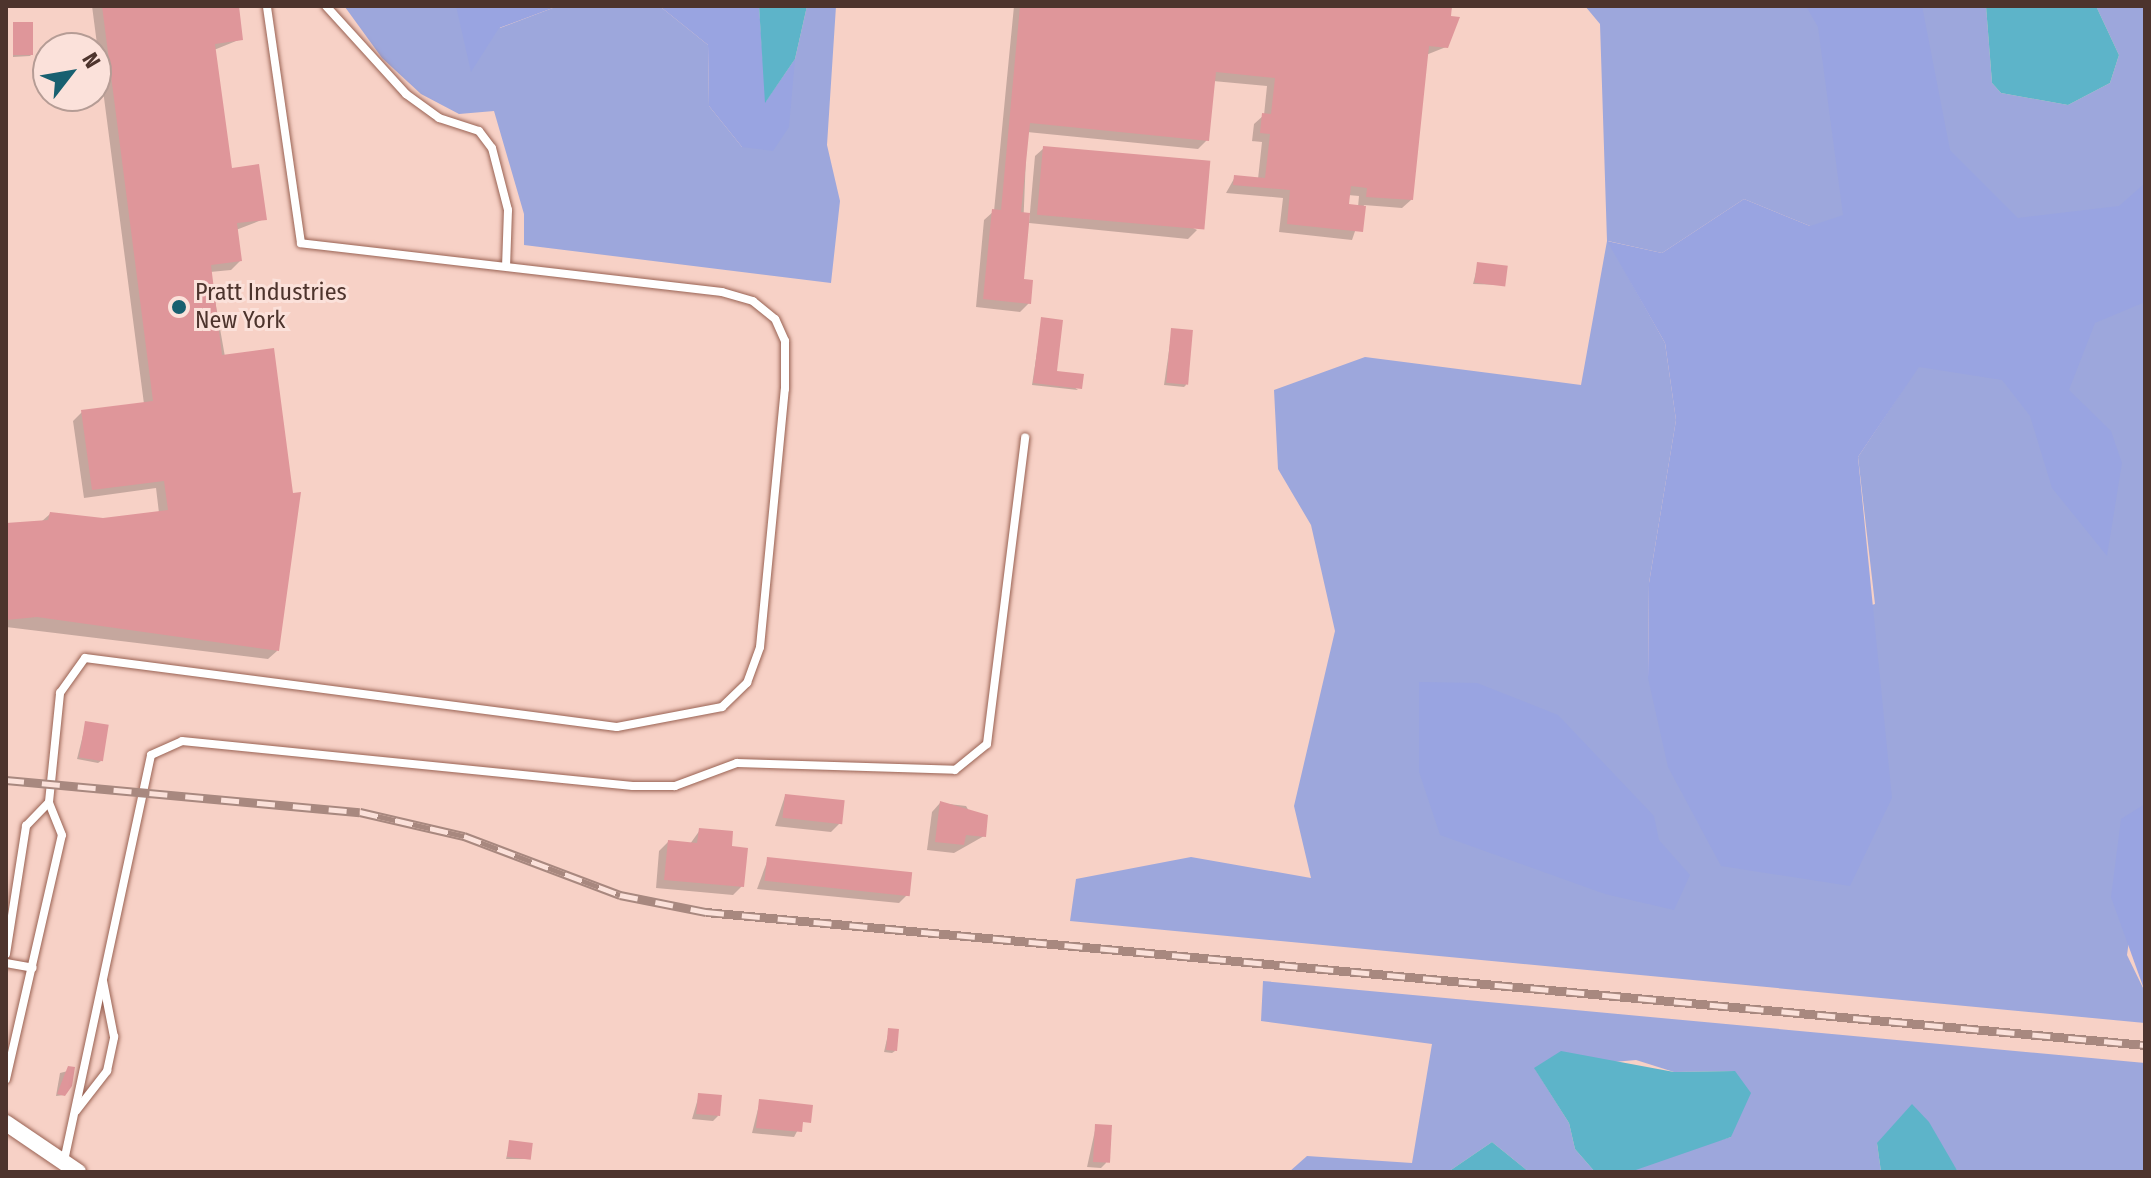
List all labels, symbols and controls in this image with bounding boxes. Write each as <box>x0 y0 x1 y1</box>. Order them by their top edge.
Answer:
north arrow <box>32 32 112 112</box>
text: N <box>76 48 106 73</box>
place label: Pratt Industries New York <box>195 279 347 335</box>
marker: Pratt Industries New York <box>170 298 188 316</box>

